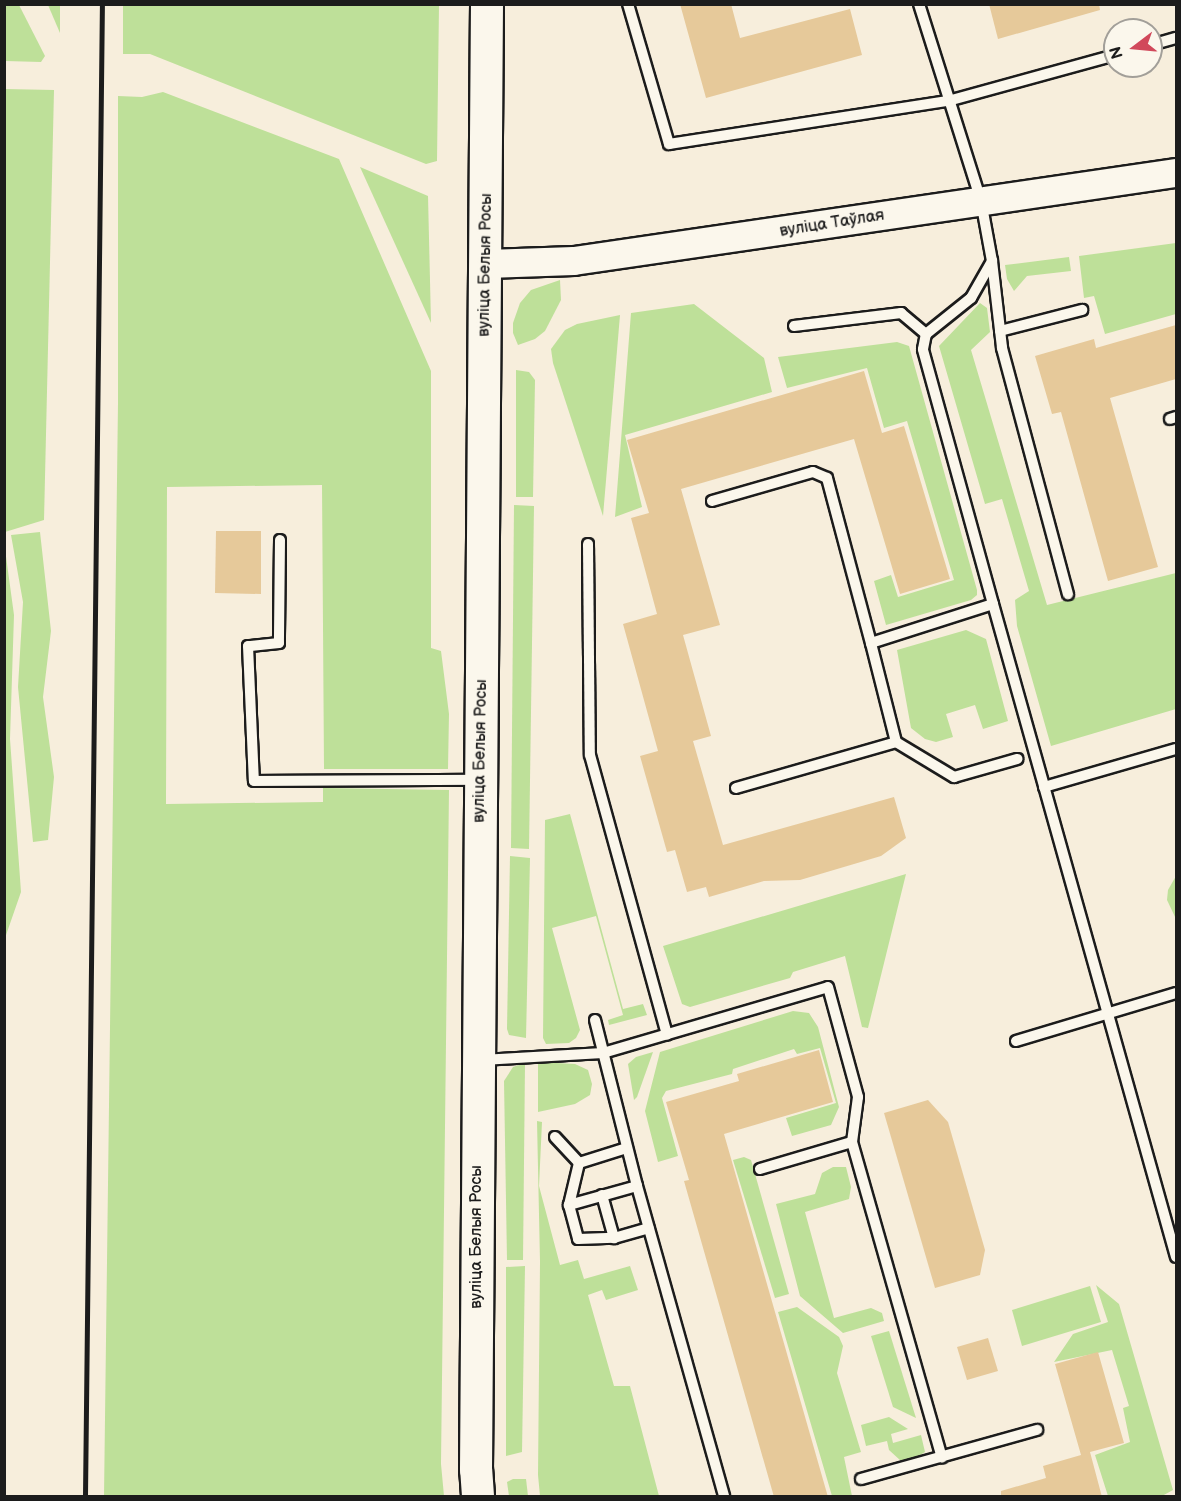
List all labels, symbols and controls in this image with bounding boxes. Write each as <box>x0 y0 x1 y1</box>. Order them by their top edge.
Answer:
north arrow <box>1103 18 1163 78</box>
text: N <box>1106 44 1128 61</box>
street label: вуліца Белыя Росы <box>475 193 497 337</box>
street label: вуліца Таўлая <box>778 206 886 242</box>
street label: вуліца Белыя Росы <box>470 679 492 823</box>
street label: вуліца Белыя Росы <box>467 1165 487 1309</box>

